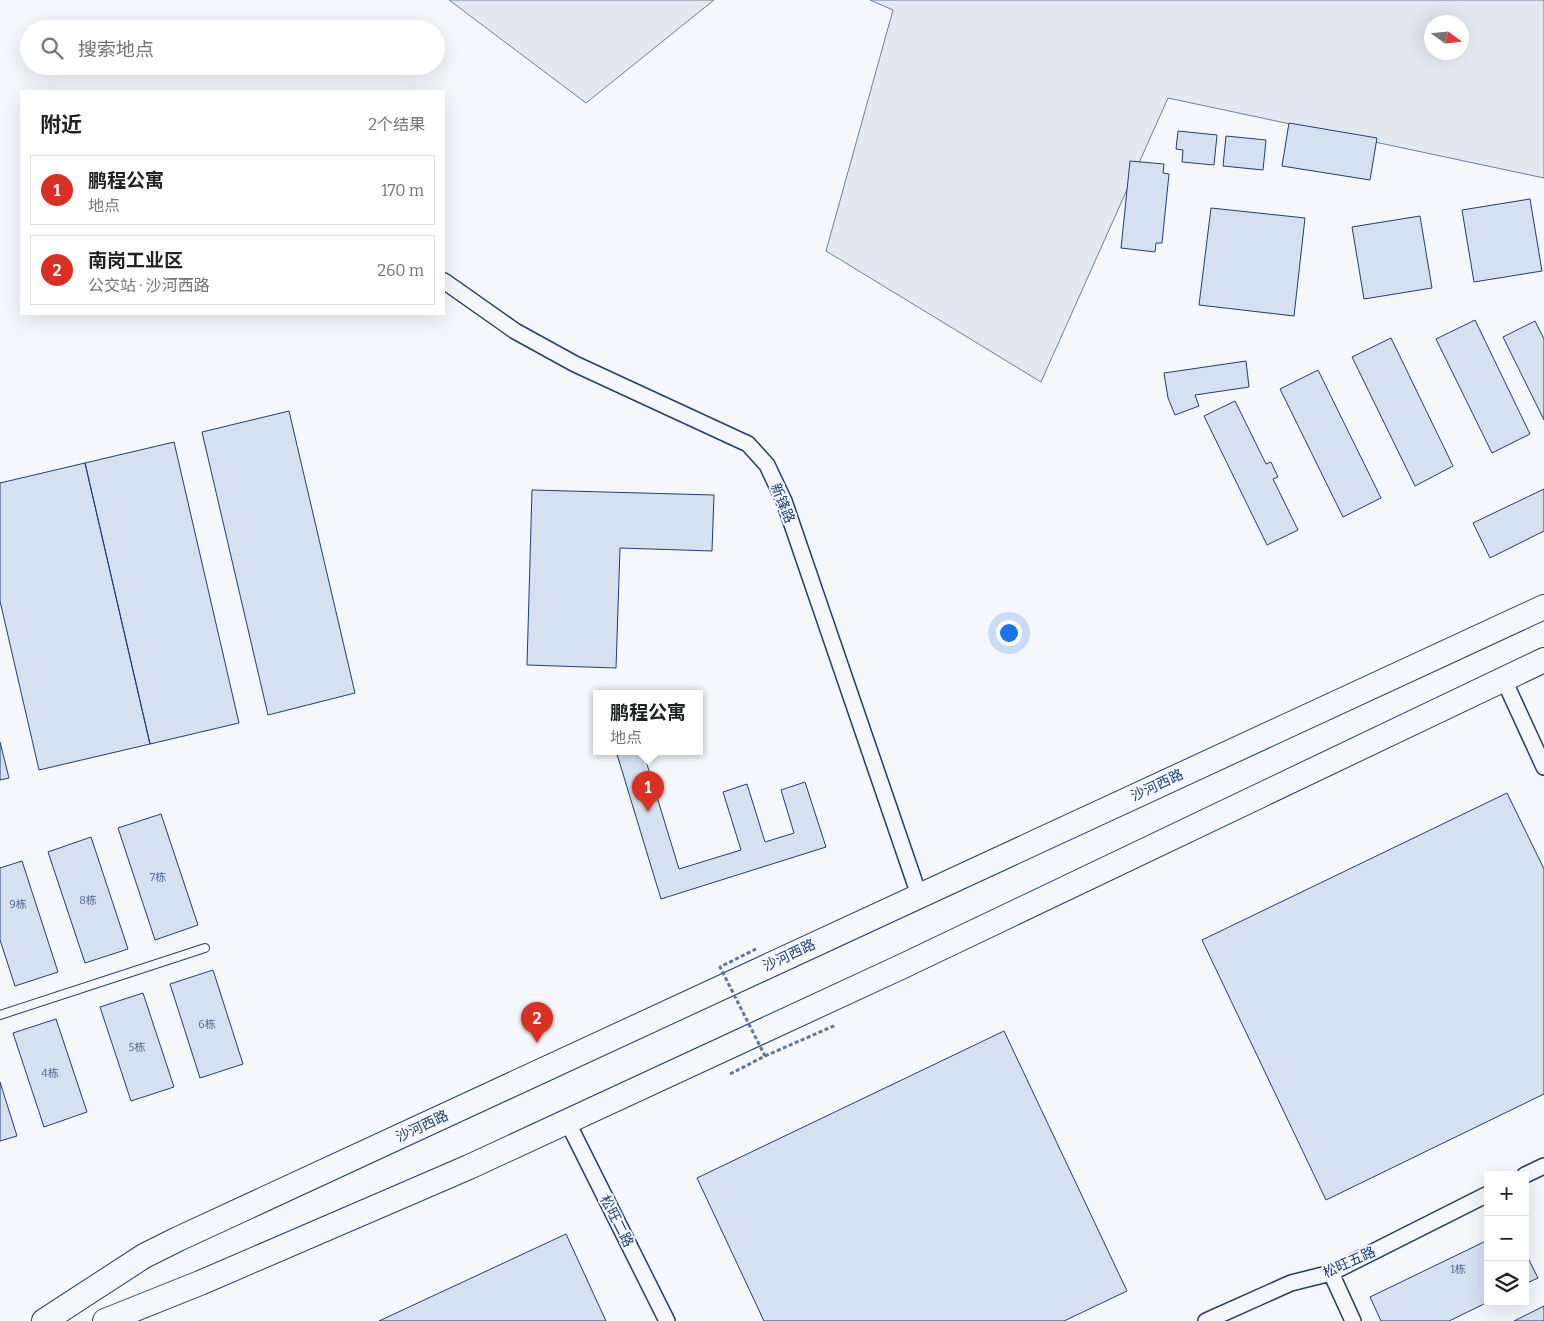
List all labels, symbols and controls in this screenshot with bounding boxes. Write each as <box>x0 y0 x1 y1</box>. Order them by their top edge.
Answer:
north arrow <box>1424 15 1469 60</box>
search box <box>20 20 445 75</box>
icon: search <box>38 34 66 62</box>
text: 搜索地点 <box>78 38 154 61</box>
text: 附近 <box>40 112 82 138</box>
text: 2个结果 <box>368 115 425 134</box>
text: 鹏程公寓 <box>88 169 164 192</box>
text: 1 <box>54 181 60 200</box>
text: 170 m <box>381 181 424 200</box>
text: 地点 <box>88 196 120 215</box>
text: 南岗工业区 <box>88 249 183 272</box>
text: 2 <box>52 261 62 280</box>
text: 260 m <box>377 261 424 280</box>
text: 公交站 · 沙河西路 <box>88 276 210 295</box>
street label: 新锋路 <box>767 481 798 526</box>
your location <box>996 620 1022 646</box>
popup <box>593 690 703 755</box>
text: 鹏程公寓 <box>610 701 686 724</box>
text: 地点 <box>610 728 642 747</box>
street label: 沙河西路 <box>1128 766 1186 805</box>
pin: 1 <box>632 771 664 812</box>
house number: 7栋 <box>150 871 166 884</box>
house number: 8栋 <box>79 894 97 907</box>
house number: 9栋 <box>9 898 27 911</box>
street label: 沙河西路 <box>760 936 818 975</box>
pin: 2 <box>521 1002 553 1043</box>
house number: 6栋 <box>198 1018 216 1031</box>
house number: 5栋 <box>129 1041 145 1054</box>
house number: 4栋 <box>41 1067 59 1080</box>
street label: 沙河西路 <box>393 1107 451 1146</box>
map controls <box>1484 1171 1529 1306</box>
button: + <box>1484 1171 1529 1216</box>
street label: 松旺二路 <box>596 1192 637 1250</box>
button: − <box>1484 1216 1529 1261</box>
street label: 松旺五路 <box>1320 1243 1378 1282</box>
button: layers <box>1484 1261 1529 1306</box>
house number: 1栋 <box>1450 1263 1466 1276</box>

